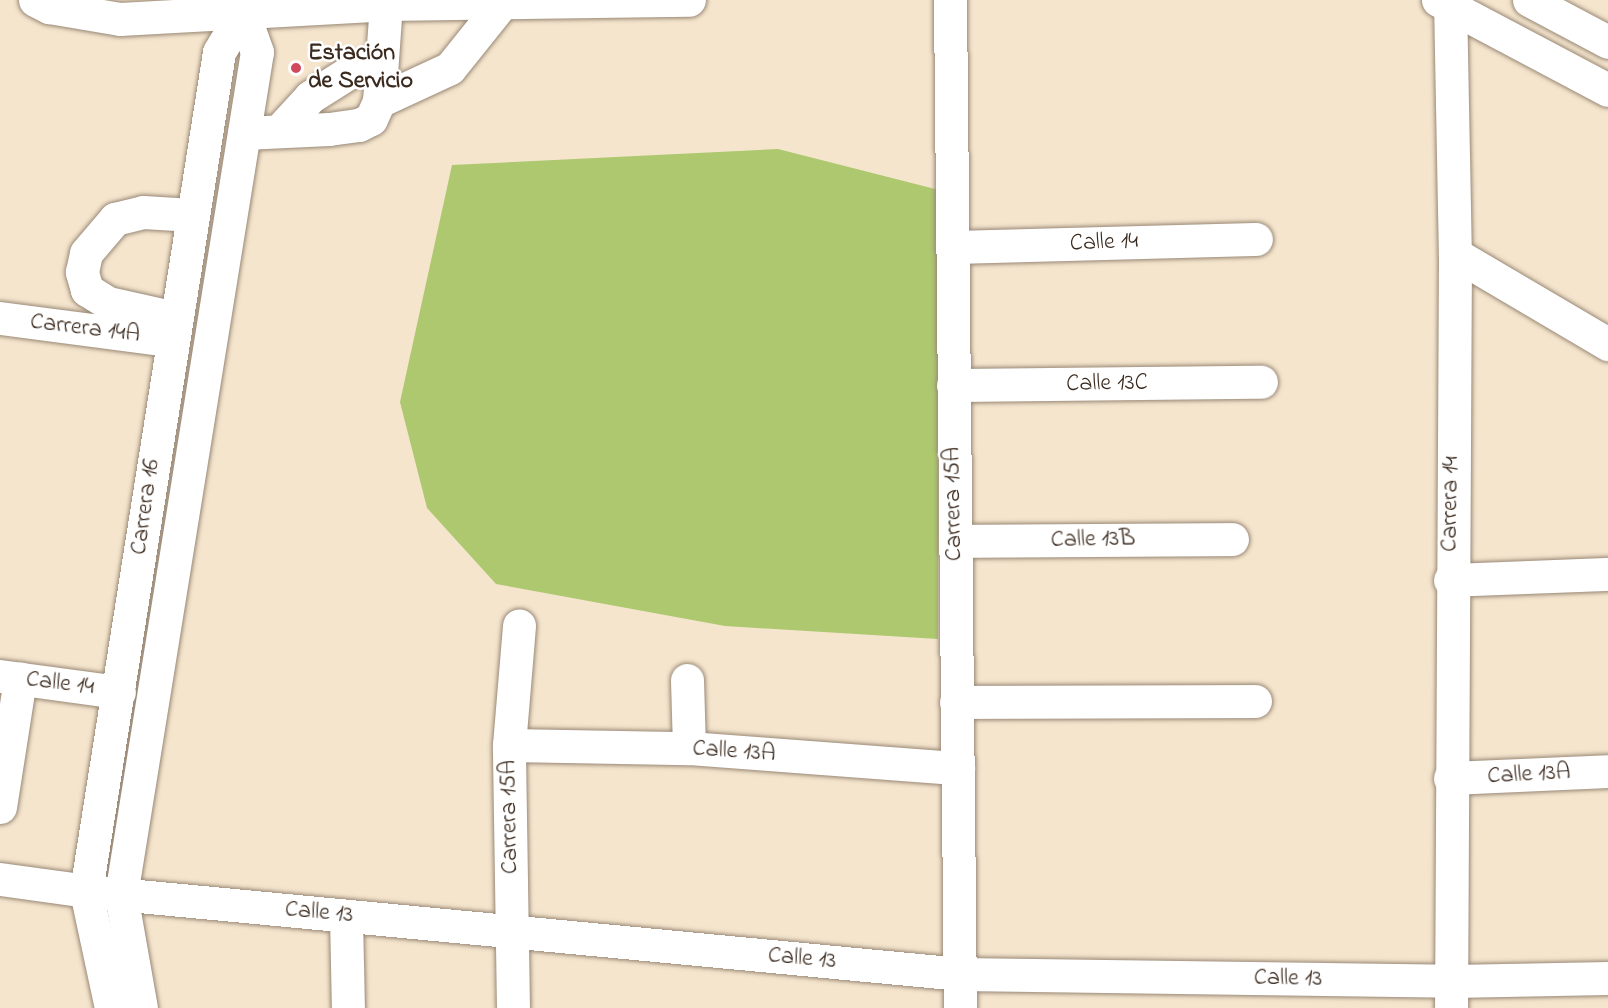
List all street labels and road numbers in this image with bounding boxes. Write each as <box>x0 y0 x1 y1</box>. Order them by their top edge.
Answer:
street label: Calle 14 <box>1069 227 1139 259</box>
street label: Carrera 14A <box>28 308 142 350</box>
street label: Calle 13C <box>1066 369 1148 399</box>
street label: Carrera 15A <box>939 447 969 561</box>
street label: Carrera 14 <box>1436 456 1466 552</box>
street label: Carrera 16 <box>125 457 167 557</box>
street label: Calle 13B <box>1050 525 1136 555</box>
street label: Calle 14 <box>24 666 96 702</box>
street label: Calle 13A <box>691 735 777 769</box>
street label: Calle 13A <box>1487 758 1571 792</box>
street label: Carrera 15A <box>495 760 525 874</box>
street label: Calle 13 <box>284 896 354 930</box>
street label: Calle 13 <box>767 942 837 976</box>
street label: Calle 13 <box>1254 964 1322 994</box>

